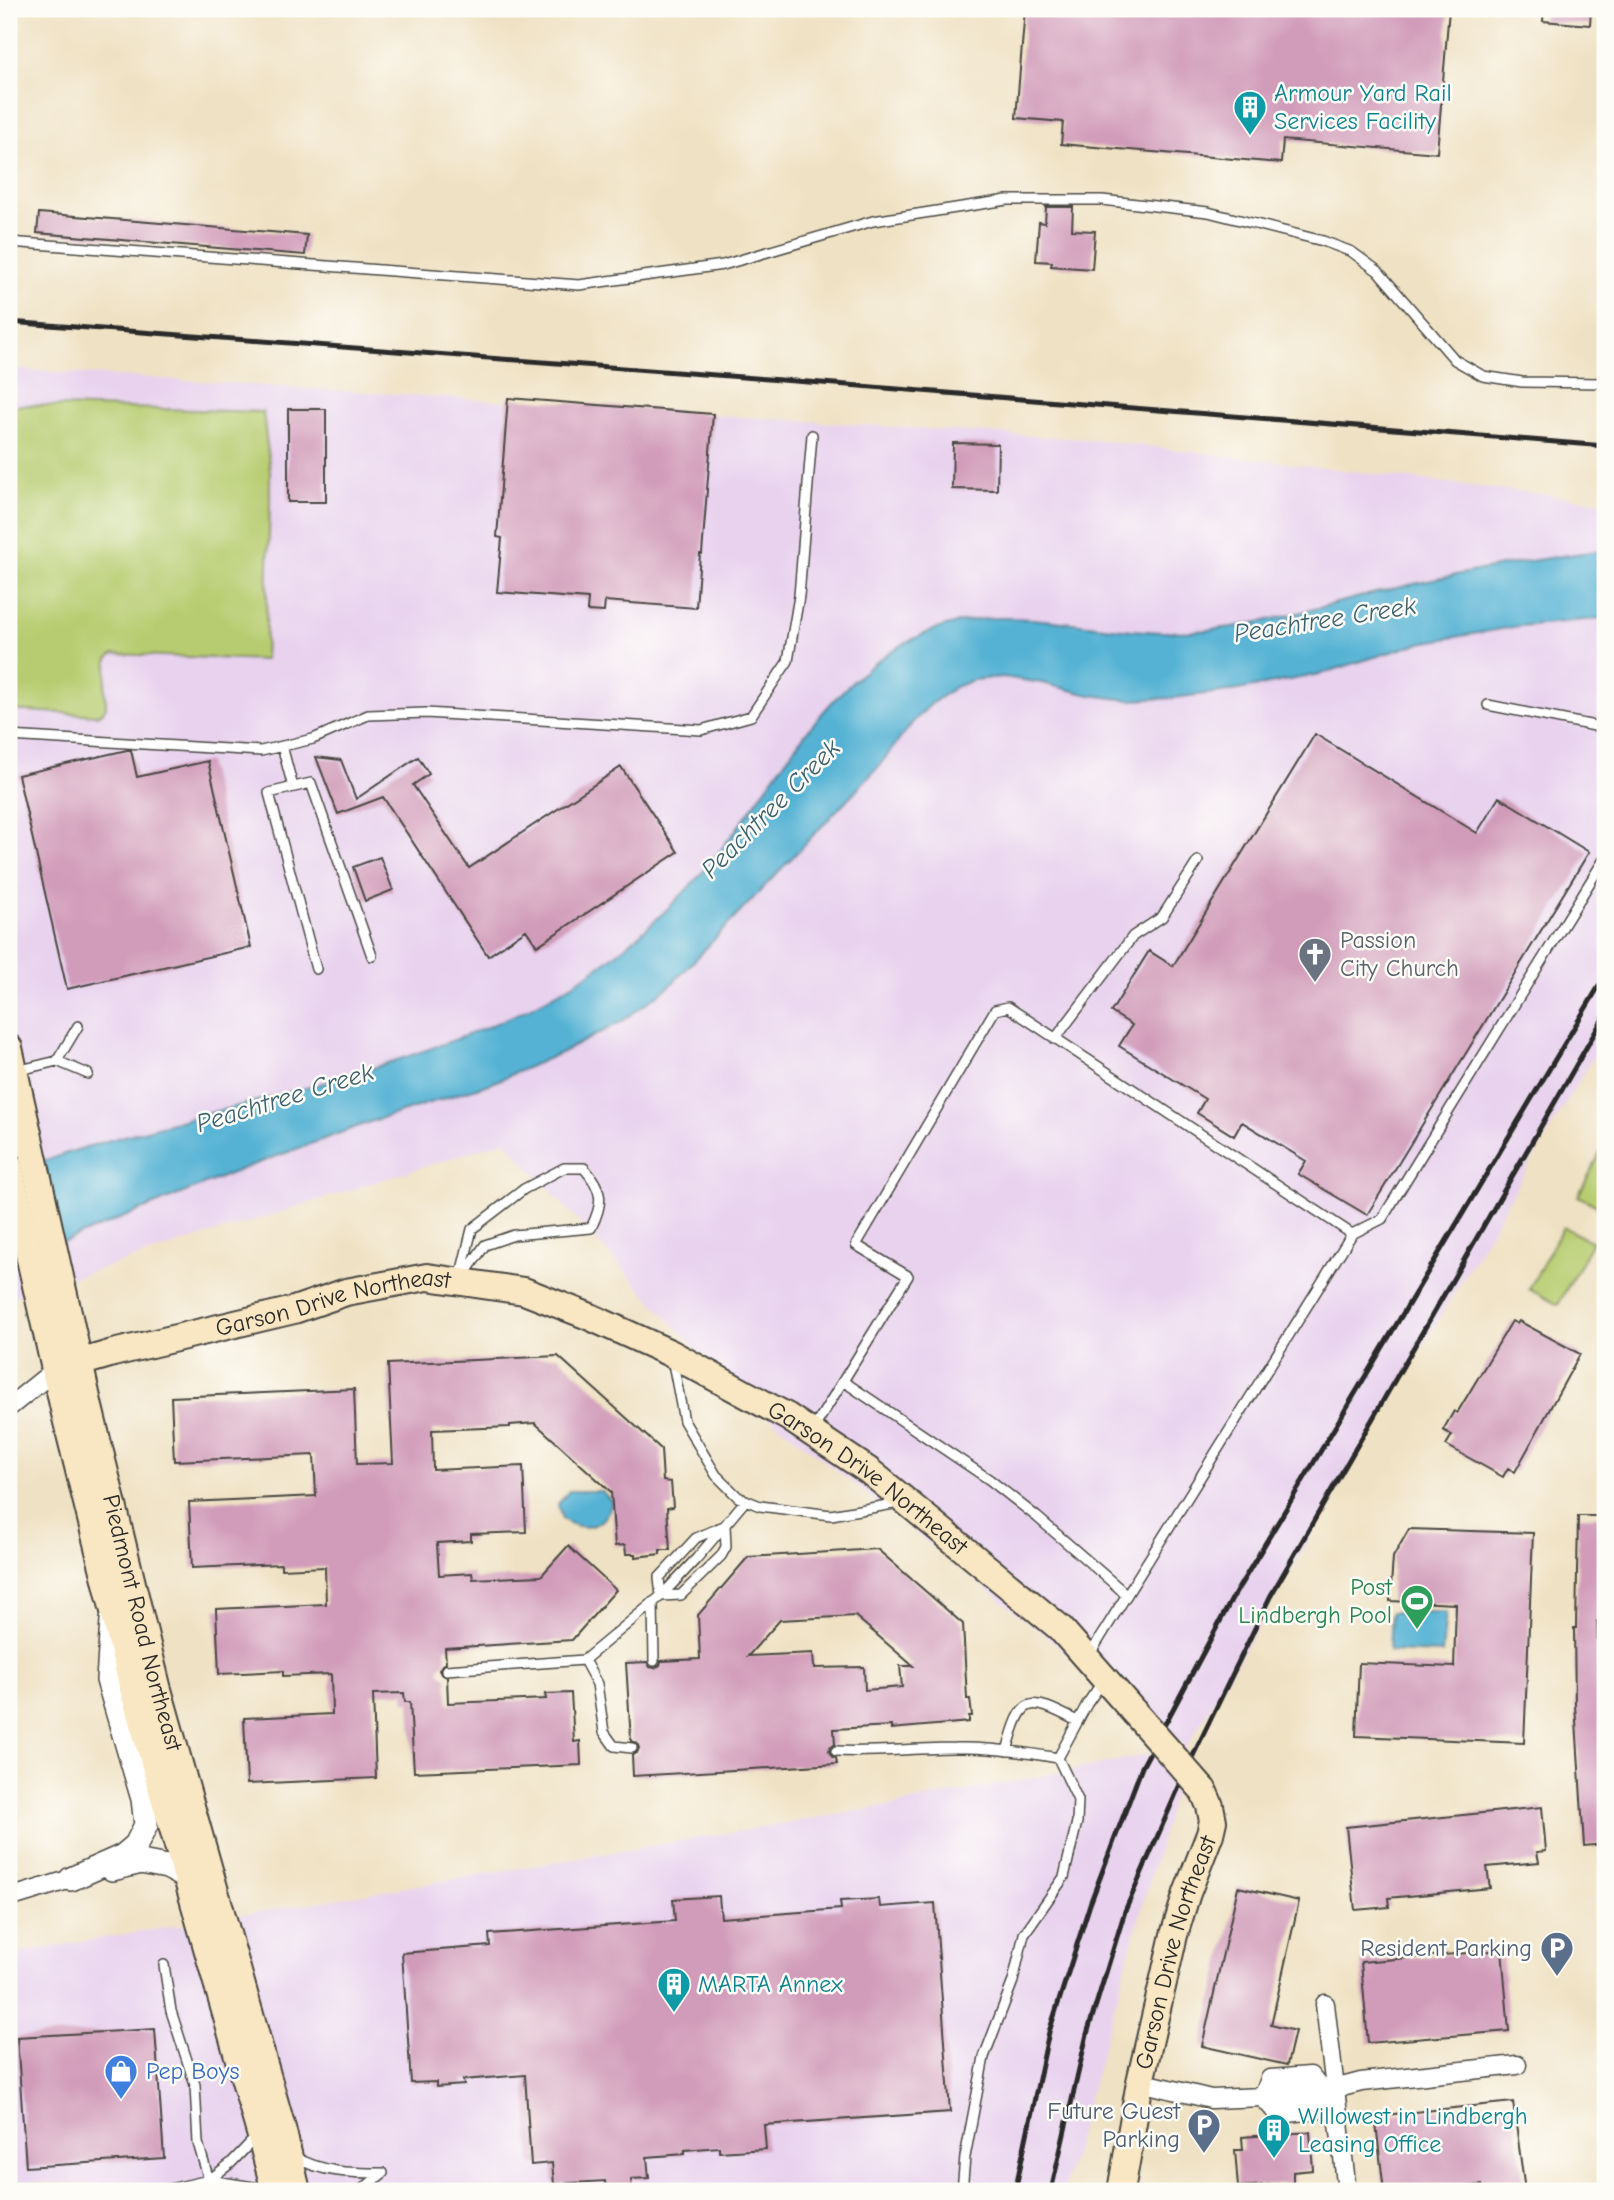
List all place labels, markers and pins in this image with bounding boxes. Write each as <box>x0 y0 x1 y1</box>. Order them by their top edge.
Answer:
place label: Armour Yard Rail Services Facility <box>1274 79 1452 135</box>
building icon: Armour Yard Rail Services Facility <box>1231 88 1269 137</box>
place label: Passion City Church <box>1340 926 1459 982</box>
church icon: Passion City Church <box>1296 935 1334 984</box>
place label: Post Lindbergh Pool <box>1238 1573 1393 1629</box>
sports icon: Post Lindbergh Pool <box>1398 1582 1436 1631</box>
parking icon: Resident Parking <box>1538 1929 1576 1978</box>
place label: Resident Parking <box>1360 1934 1532 1962</box>
building icon: MARTA Annex <box>655 1965 693 2014</box>
place label: MARTA Annex <box>698 1970 843 1998</box>
shop icon: Pep Boys <box>102 2052 140 2101</box>
place label: Pep Boys <box>146 2057 239 2085</box>
place label: Future Guest Parking <box>1047 2097 1181 2153</box>
place label: Willowest in Lindbergh Leasing Office <box>1298 2102 1528 2158</box>
parking icon: Future Guest Parking <box>1185 2106 1223 2155</box>
building icon: Willowest in Lindbergh Leasing Office <box>1255 2111 1293 2160</box>

